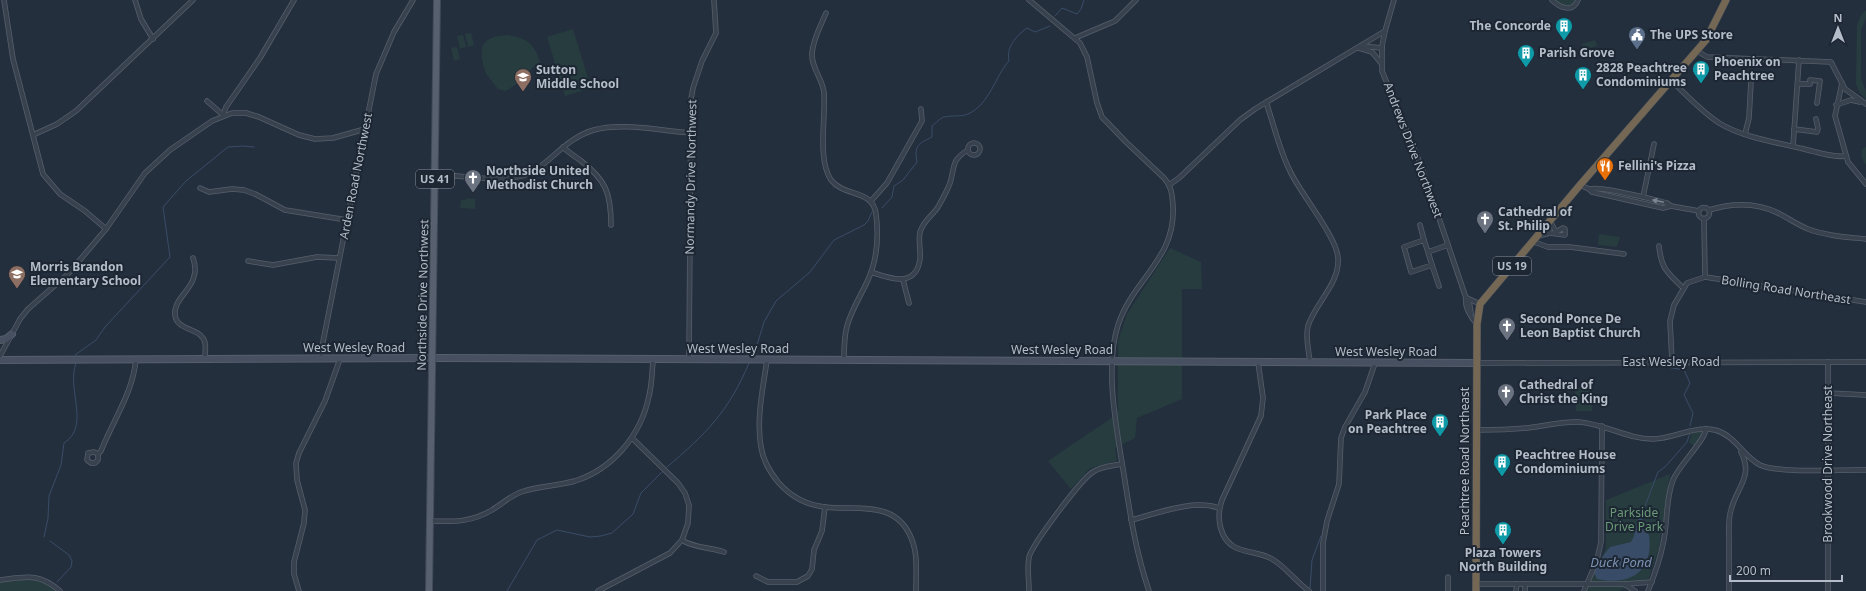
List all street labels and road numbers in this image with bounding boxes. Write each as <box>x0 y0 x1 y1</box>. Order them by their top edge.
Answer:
street label: Andrews Drive Northwest <box>1380 79 1447 221</box>
street label: Normandy Drive Northwest <box>681 98 700 255</box>
street label: Arden Road Northwest <box>335 111 376 241</box>
road number: US 41 <box>416 170 454 188</box>
street label: Northside Drive Northwest <box>413 219 432 371</box>
road number: US 19 <box>1493 257 1531 275</box>
street label: Bolling Road Northeast <box>1720 271 1853 308</box>
street label: West Wesley Road <box>303 339 405 356</box>
street label: West Wesley Road <box>687 340 789 357</box>
street label: West Wesley Road <box>1011 341 1113 358</box>
street label: West Wesley Road <box>1335 343 1437 360</box>
street label: East Wesley Road <box>1622 353 1720 370</box>
street label: Brookwood Drive Northeast <box>1819 385 1836 543</box>
street label: Peachtree Road Northeast <box>1456 386 1473 535</box>

